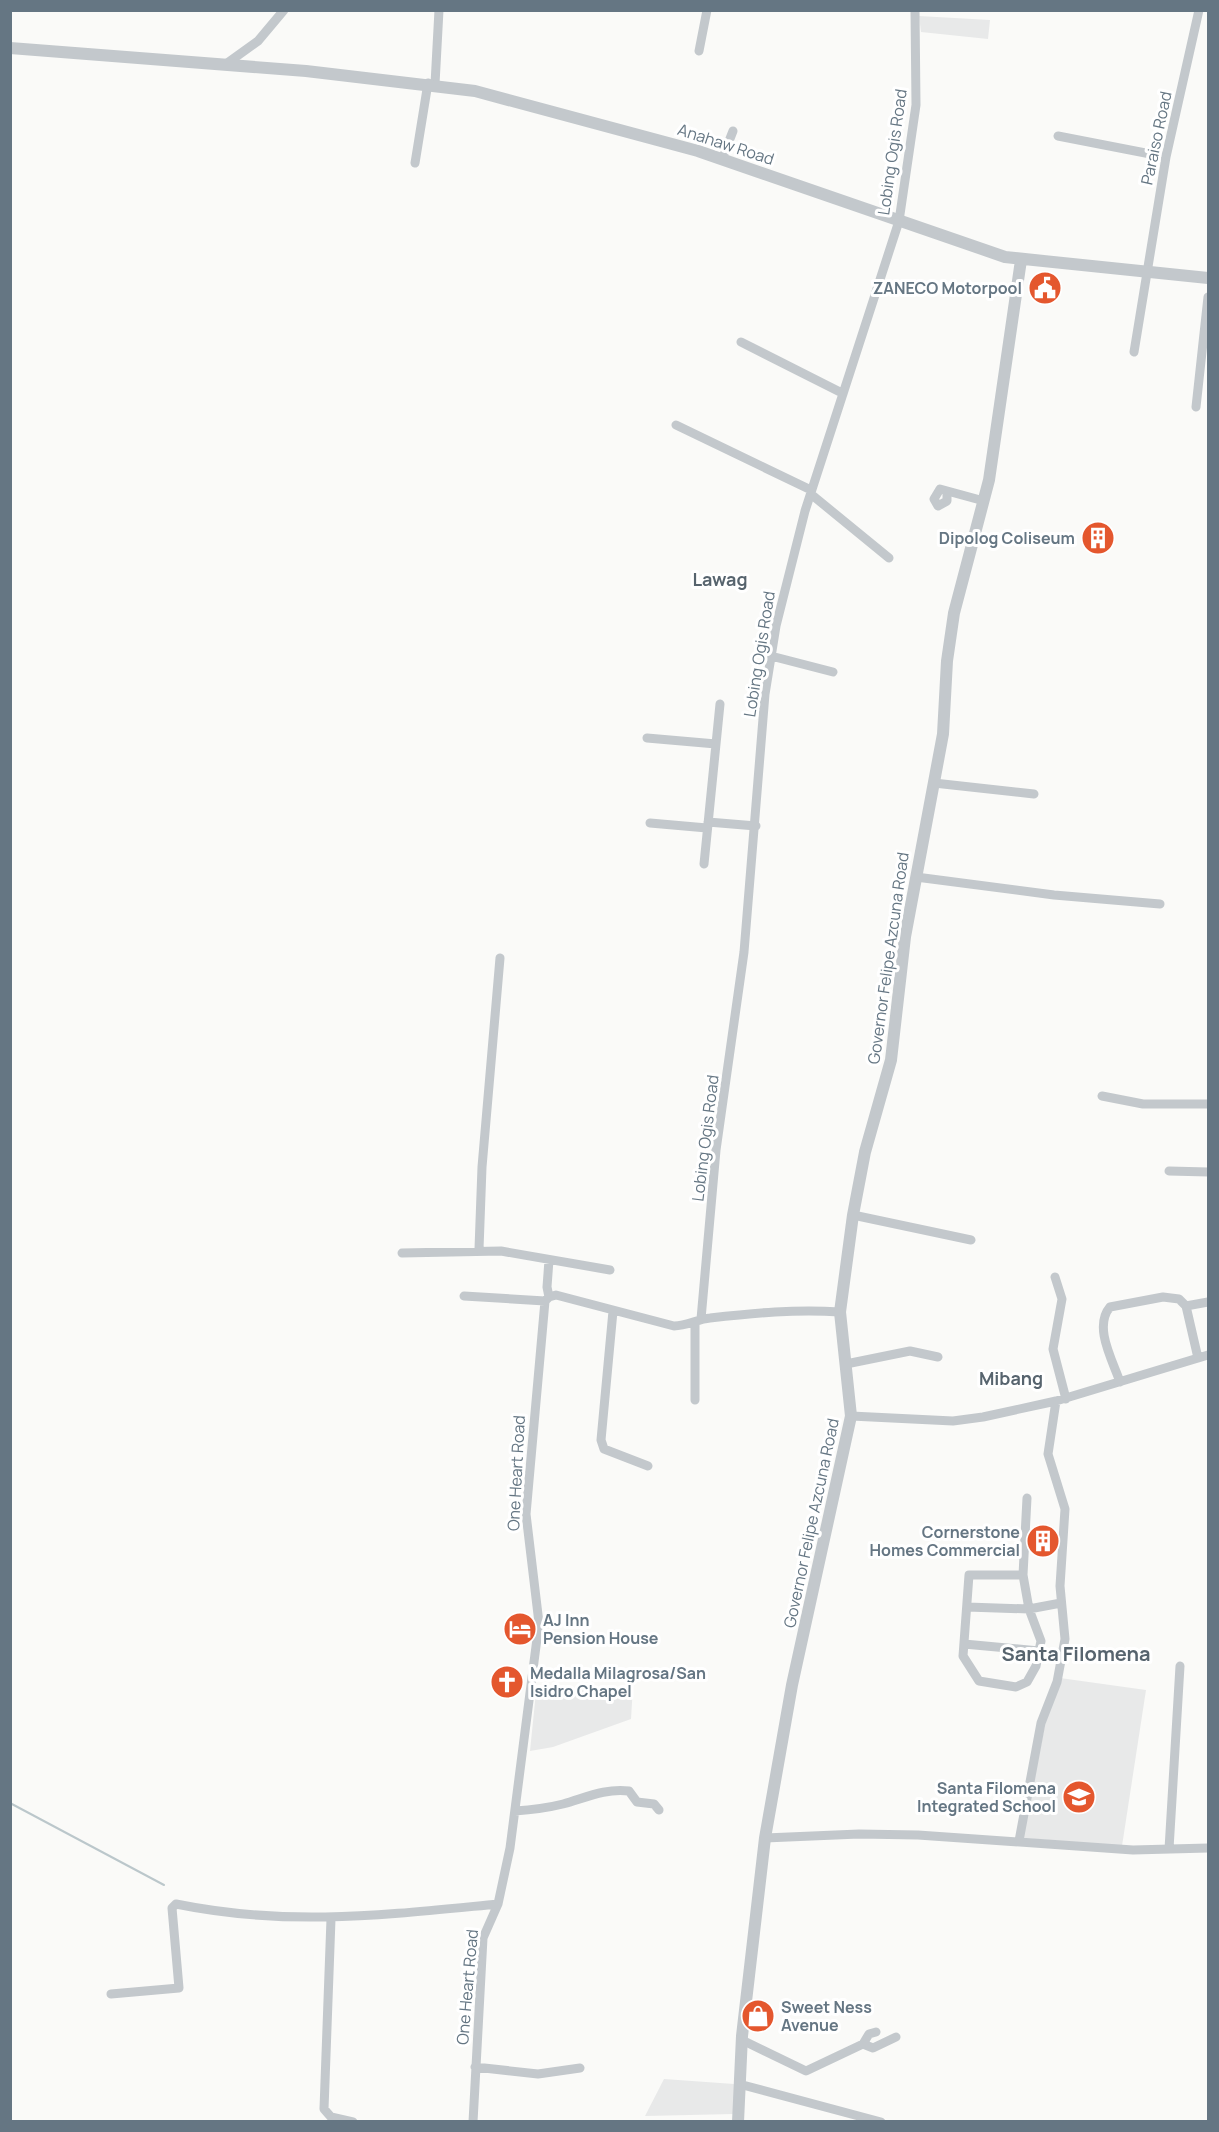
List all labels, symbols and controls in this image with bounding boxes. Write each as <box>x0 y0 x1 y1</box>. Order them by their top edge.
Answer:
street label: Lobing Ogis Road <box>872 87 912 217</box>
street label: Paraiso Road <box>1135 89 1177 187</box>
street label: Anahaw Road <box>675 118 777 170</box>
public building icon: ZANECO Motorpool <box>1027 270 1063 306</box>
place label: ZANECO Motorpool <box>873 277 1022 299</box>
building icon: Dipolog Coliseum <box>1080 520 1116 556</box>
place label: Dipolog Coliseum <box>939 527 1075 549</box>
district label: Lawag <box>693 567 747 591</box>
street label: Lobing Ogis Road <box>738 589 780 719</box>
street label: Governor Felipe Azcuna Road <box>862 851 914 1065</box>
street label: Lobing Ogis Road <box>686 1073 724 1203</box>
district label: Mibang <box>979 1366 1043 1390</box>
street label: One Heart Road <box>502 1415 530 1531</box>
street label: Governor Felipe Azcuna Road <box>778 1416 844 1630</box>
place label: Cornerstone Homes Commercial <box>869 1521 1020 1561</box>
building icon: Cornerstone Homes Commercial <box>1025 1523 1061 1559</box>
place label: AJ Inn Pension House <box>543 1609 659 1649</box>
hotel icon: AJ Inn Pension House <box>502 1611 538 1647</box>
district label: Santa Filomena <box>1002 1640 1151 1667</box>
place label: Medalla Milagrosa/San Isidro Chapel <box>530 1662 706 1702</box>
church icon: Medalla Milagrosa/San Isidro Chapel <box>489 1664 525 1700</box>
place label: Santa Filomena Integrated School <box>917 1777 1056 1817</box>
school or university icon: Santa Filomena Integrated School <box>1061 1779 1097 1815</box>
street label: One Heart Road <box>451 1928 483 2046</box>
place label: Sweet Ness Avenue <box>781 1996 872 2036</box>
shop icon: Sweet Ness Avenue <box>740 1998 776 2034</box>

